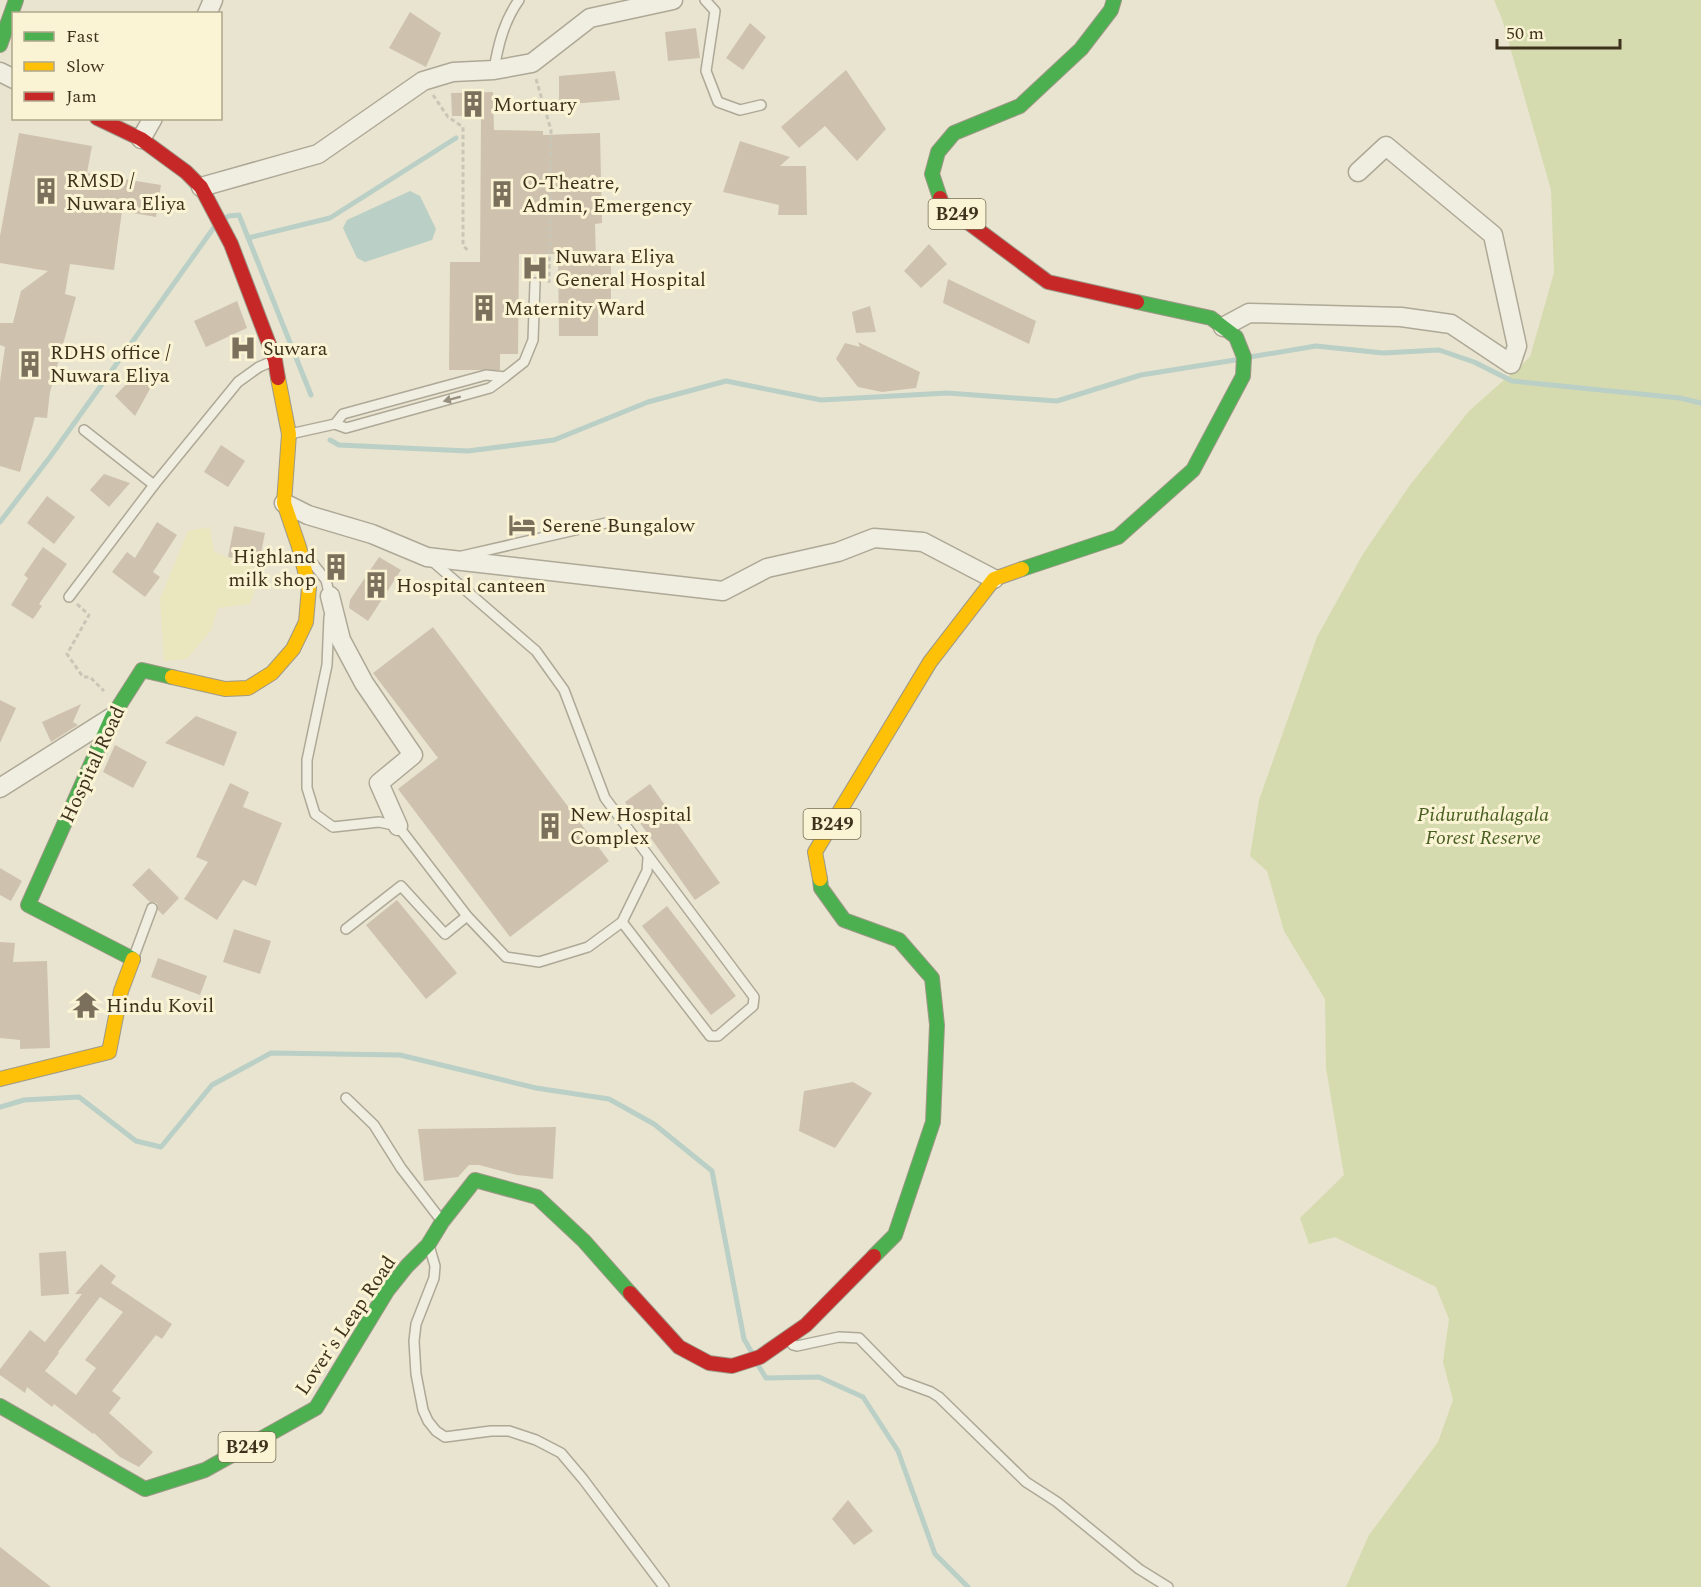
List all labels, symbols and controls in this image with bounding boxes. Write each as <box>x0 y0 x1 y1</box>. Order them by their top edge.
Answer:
legend <box>12 12 222 120</box>
scale bar <box>1497 12 1620 50</box>
text: 50 m <box>1506 20 1544 47</box>
text: Fast <box>66 23 99 50</box>
text: Slow <box>66 53 105 80</box>
text: Jam <box>66 83 97 110</box>
building icon: Mortuary <box>458 89 488 119</box>
place label: Mortuary <box>493 90 578 120</box>
place label: RMSD / Nuwara Eliya <box>66 166 186 219</box>
place label: O-Theatre, Admin, Emergency <box>522 168 693 221</box>
building icon: RMSD / Nuwara Eliya <box>31 176 61 206</box>
building icon: O-Theatre, Admin, Emergency <box>487 179 517 209</box>
road number: B249 <box>928 199 986 229</box>
place label: Nuwara Eliya General Hospital <box>555 242 706 295</box>
hospital icon: Nuwara Eliya General Hospital <box>520 253 550 283</box>
building icon: Maternity Ward <box>469 293 499 323</box>
place label: Maternity Ward <box>504 294 645 324</box>
hospital icon: Suwara <box>228 333 258 363</box>
place label: Suwara <box>263 334 328 364</box>
place label: RDHS office / Nuwara Eliya <box>50 338 171 391</box>
building icon: RDHS office / Nuwara Eliya <box>15 349 45 379</box>
one-way arrow <box>442 395 460 404</box>
hotel icon: Serene Bungalow <box>507 510 537 540</box>
place label: Serene Bungalow <box>542 511 696 541</box>
place label: Highland milk shop <box>228 542 316 595</box>
building icon: Highland milk shop <box>321 552 351 582</box>
building icon: Hospital canteen <box>361 570 391 600</box>
place label: Hospital canteen <box>396 571 546 601</box>
street label: Hospital Road <box>53 701 133 828</box>
place label: New Hospital Complex <box>570 800 692 853</box>
park label: Piduruthalagala Forest Reserve <box>1417 800 1549 853</box>
road number: B249 <box>804 809 860 839</box>
building icon: New Hospital Complex <box>535 811 565 841</box>
temple icon: Hindu Kovil <box>71 990 101 1020</box>
place label: Hindu Kovil <box>106 991 214 1021</box>
street label: Lover's Leap Road <box>288 1250 404 1401</box>
road number: B249 <box>218 1432 276 1462</box>

